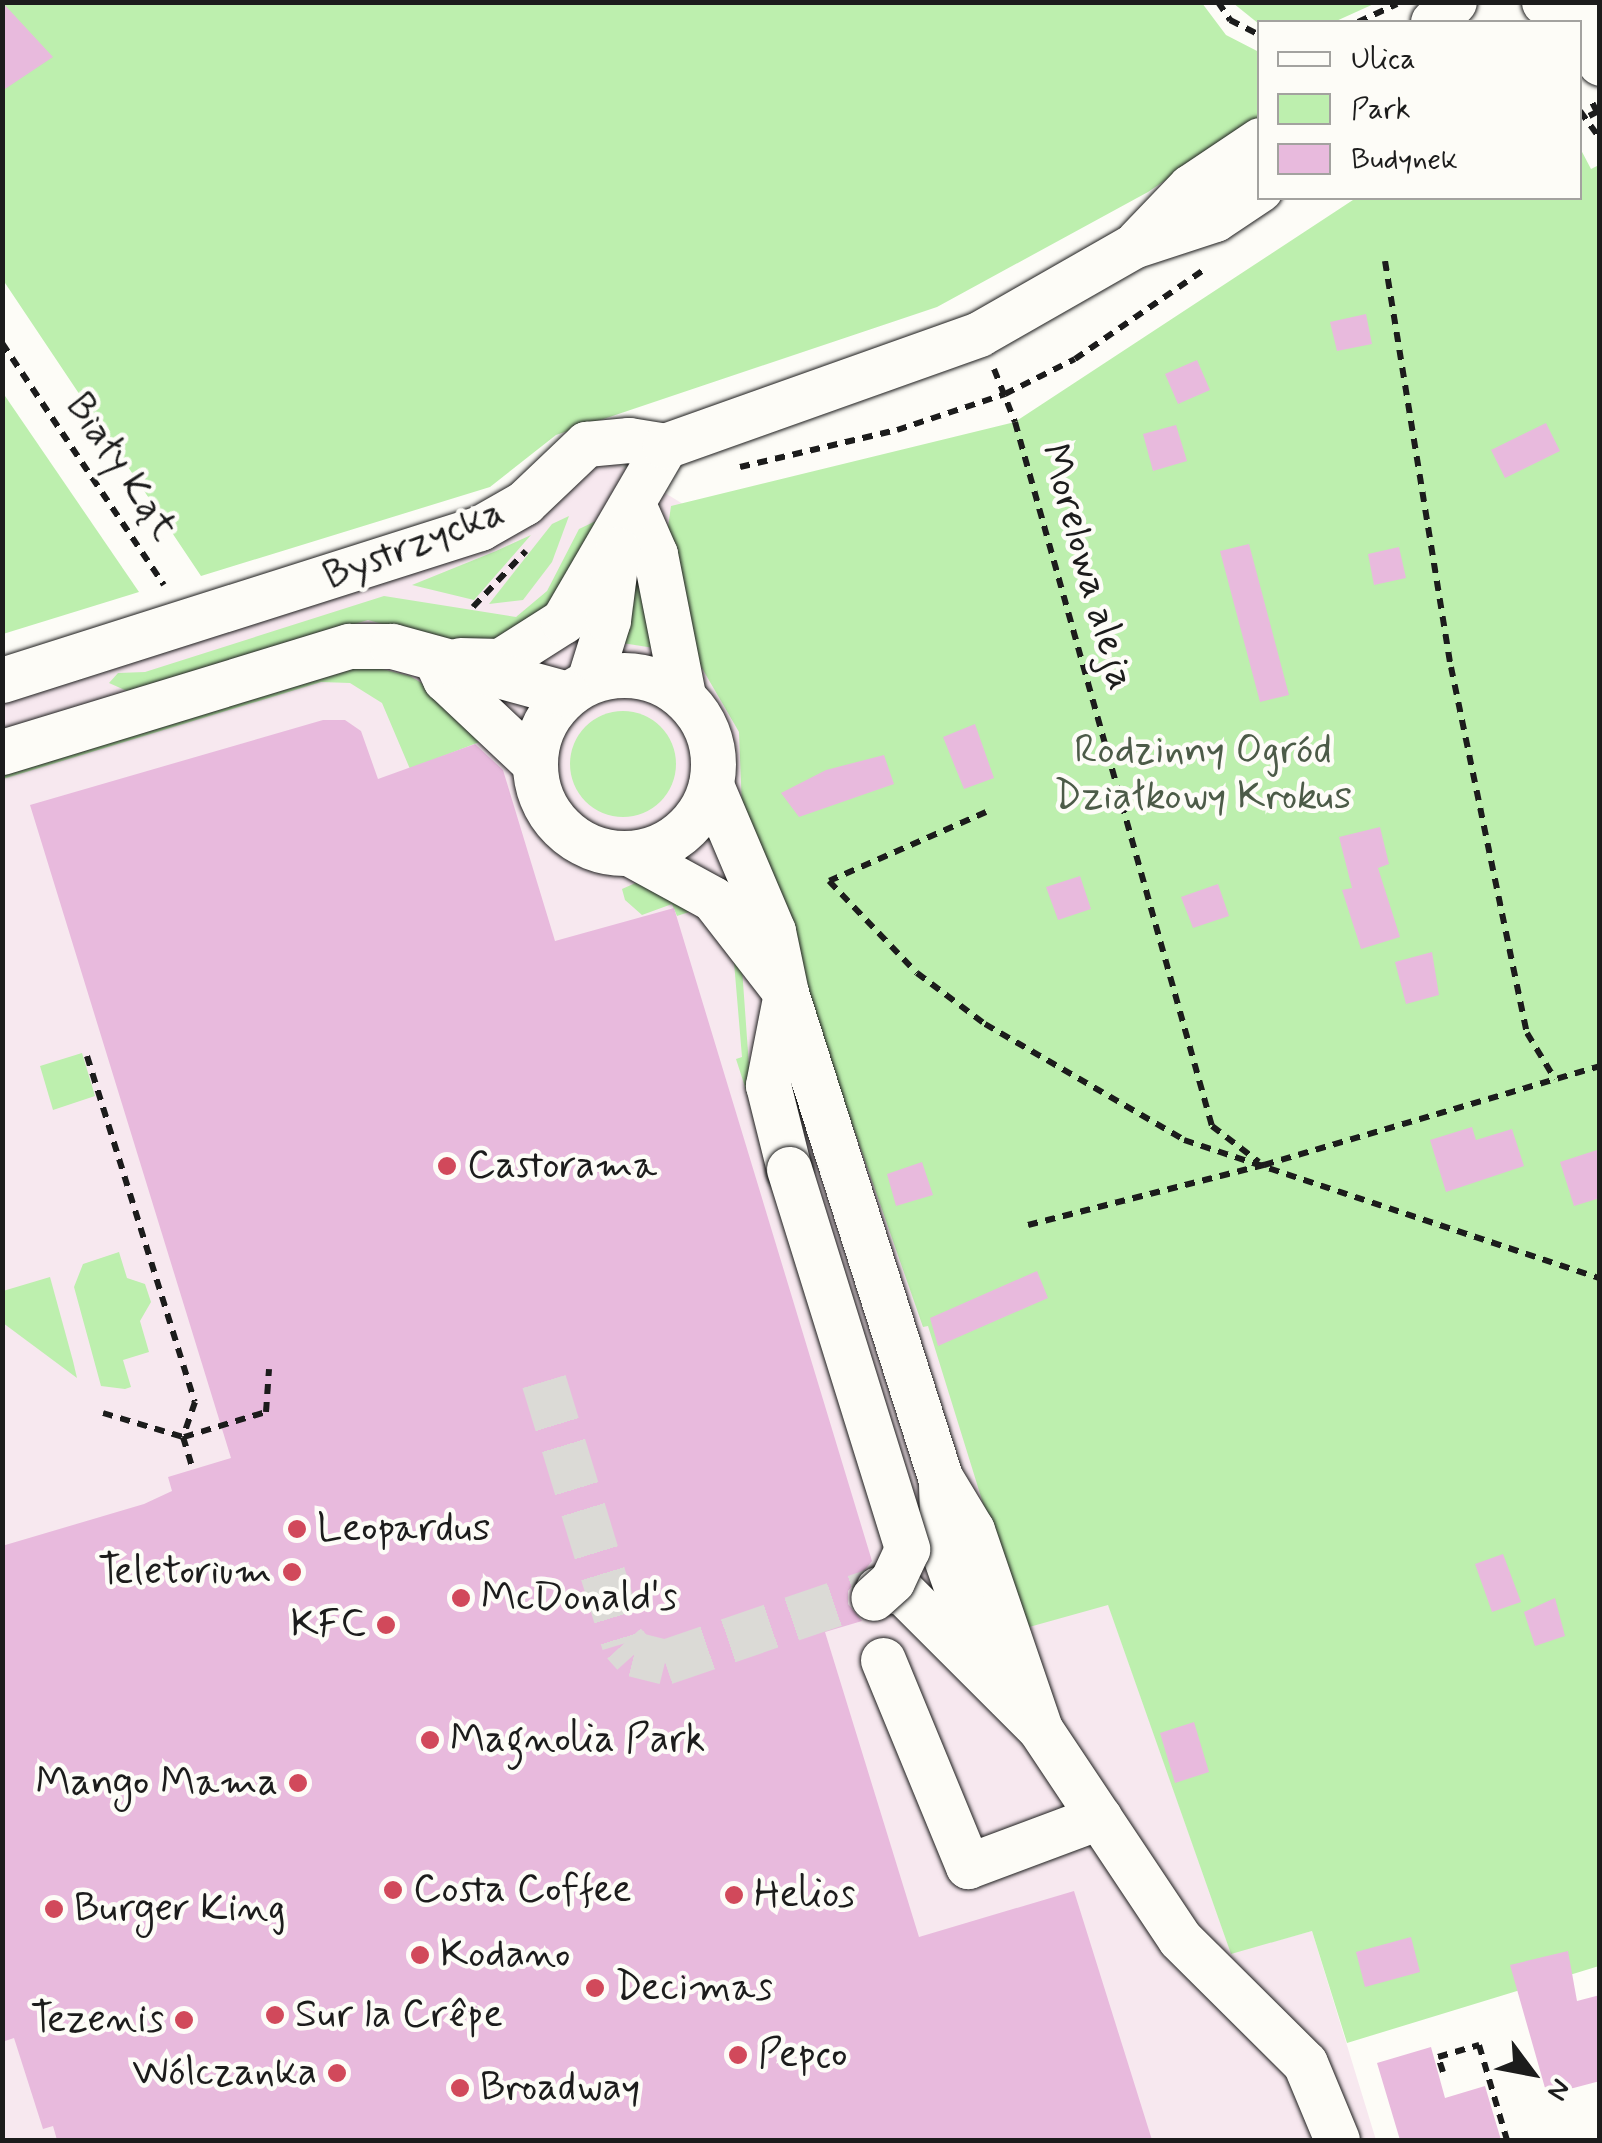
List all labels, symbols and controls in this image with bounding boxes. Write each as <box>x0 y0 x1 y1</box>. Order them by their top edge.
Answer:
legend <box>1257 20 1582 200</box>
text: Ulica <box>1351 40 1416 79</box>
text: Park <box>1351 90 1411 129</box>
text: Budynek <box>1351 140 1458 179</box>
street label: Biały Kąt <box>54 384 188 550</box>
street label: Morelowa aleja <box>1028 436 1146 698</box>
street label: Bystrzycka <box>317 489 511 601</box>
park label: Rodzinny Ogród Działkowy Krokus <box>1054 727 1352 821</box>
place label: Castorama <box>467 1142 657 1190</box>
marker: Castorama <box>436 1155 458 1177</box>
place label: Leopardus <box>317 1505 490 1553</box>
marker: Leopardus <box>286 1518 308 1540</box>
place label: Teletorium <box>98 1548 272 1596</box>
marker: Teletorium <box>281 1561 303 1583</box>
place label: McDonald's <box>481 1574 677 1622</box>
marker: McDonald's <box>450 1587 472 1609</box>
place label: KFC <box>291 1601 366 1649</box>
marker: KFC <box>375 1614 397 1636</box>
place label: Magnolia Park <box>450 1716 705 1764</box>
marker: Magnolia Park <box>419 1729 441 1751</box>
place label: Mango Mama <box>40 1759 278 1807</box>
marker: Mango Mama <box>287 1772 309 1794</box>
place label: Costa Coffee <box>413 1866 632 1914</box>
place label: Helios <box>754 1871 855 1919</box>
marker: Costa Coffee <box>382 1879 404 1901</box>
marker: Helios <box>723 1884 745 1906</box>
place label: Burger King <box>74 1885 280 1933</box>
marker: Burger King <box>43 1898 65 1920</box>
place label: Kodano <box>440 1931 570 1979</box>
marker: Kodano <box>409 1944 431 1966</box>
place label: Decimas <box>615 1964 773 2012</box>
marker: Decimas <box>584 1977 606 1999</box>
place label: Sur la Crêpe <box>295 1991 506 2039</box>
place label: Tezenis <box>31 1996 164 2044</box>
marker: Sur la Crêpe <box>264 2004 286 2026</box>
marker: Tezenis <box>173 2009 195 2031</box>
north arrow <box>1482 2023 1582 2123</box>
place label: Pepco <box>758 2031 848 2079</box>
marker: Pepco <box>727 2044 749 2066</box>
place label: Wólczanka <box>132 2049 317 2097</box>
marker: Wólczanka <box>326 2062 348 2084</box>
place label: Broadway <box>480 2064 640 2112</box>
text: N <box>1537 2071 1578 2107</box>
marker: Broadway <box>449 2077 471 2099</box>

